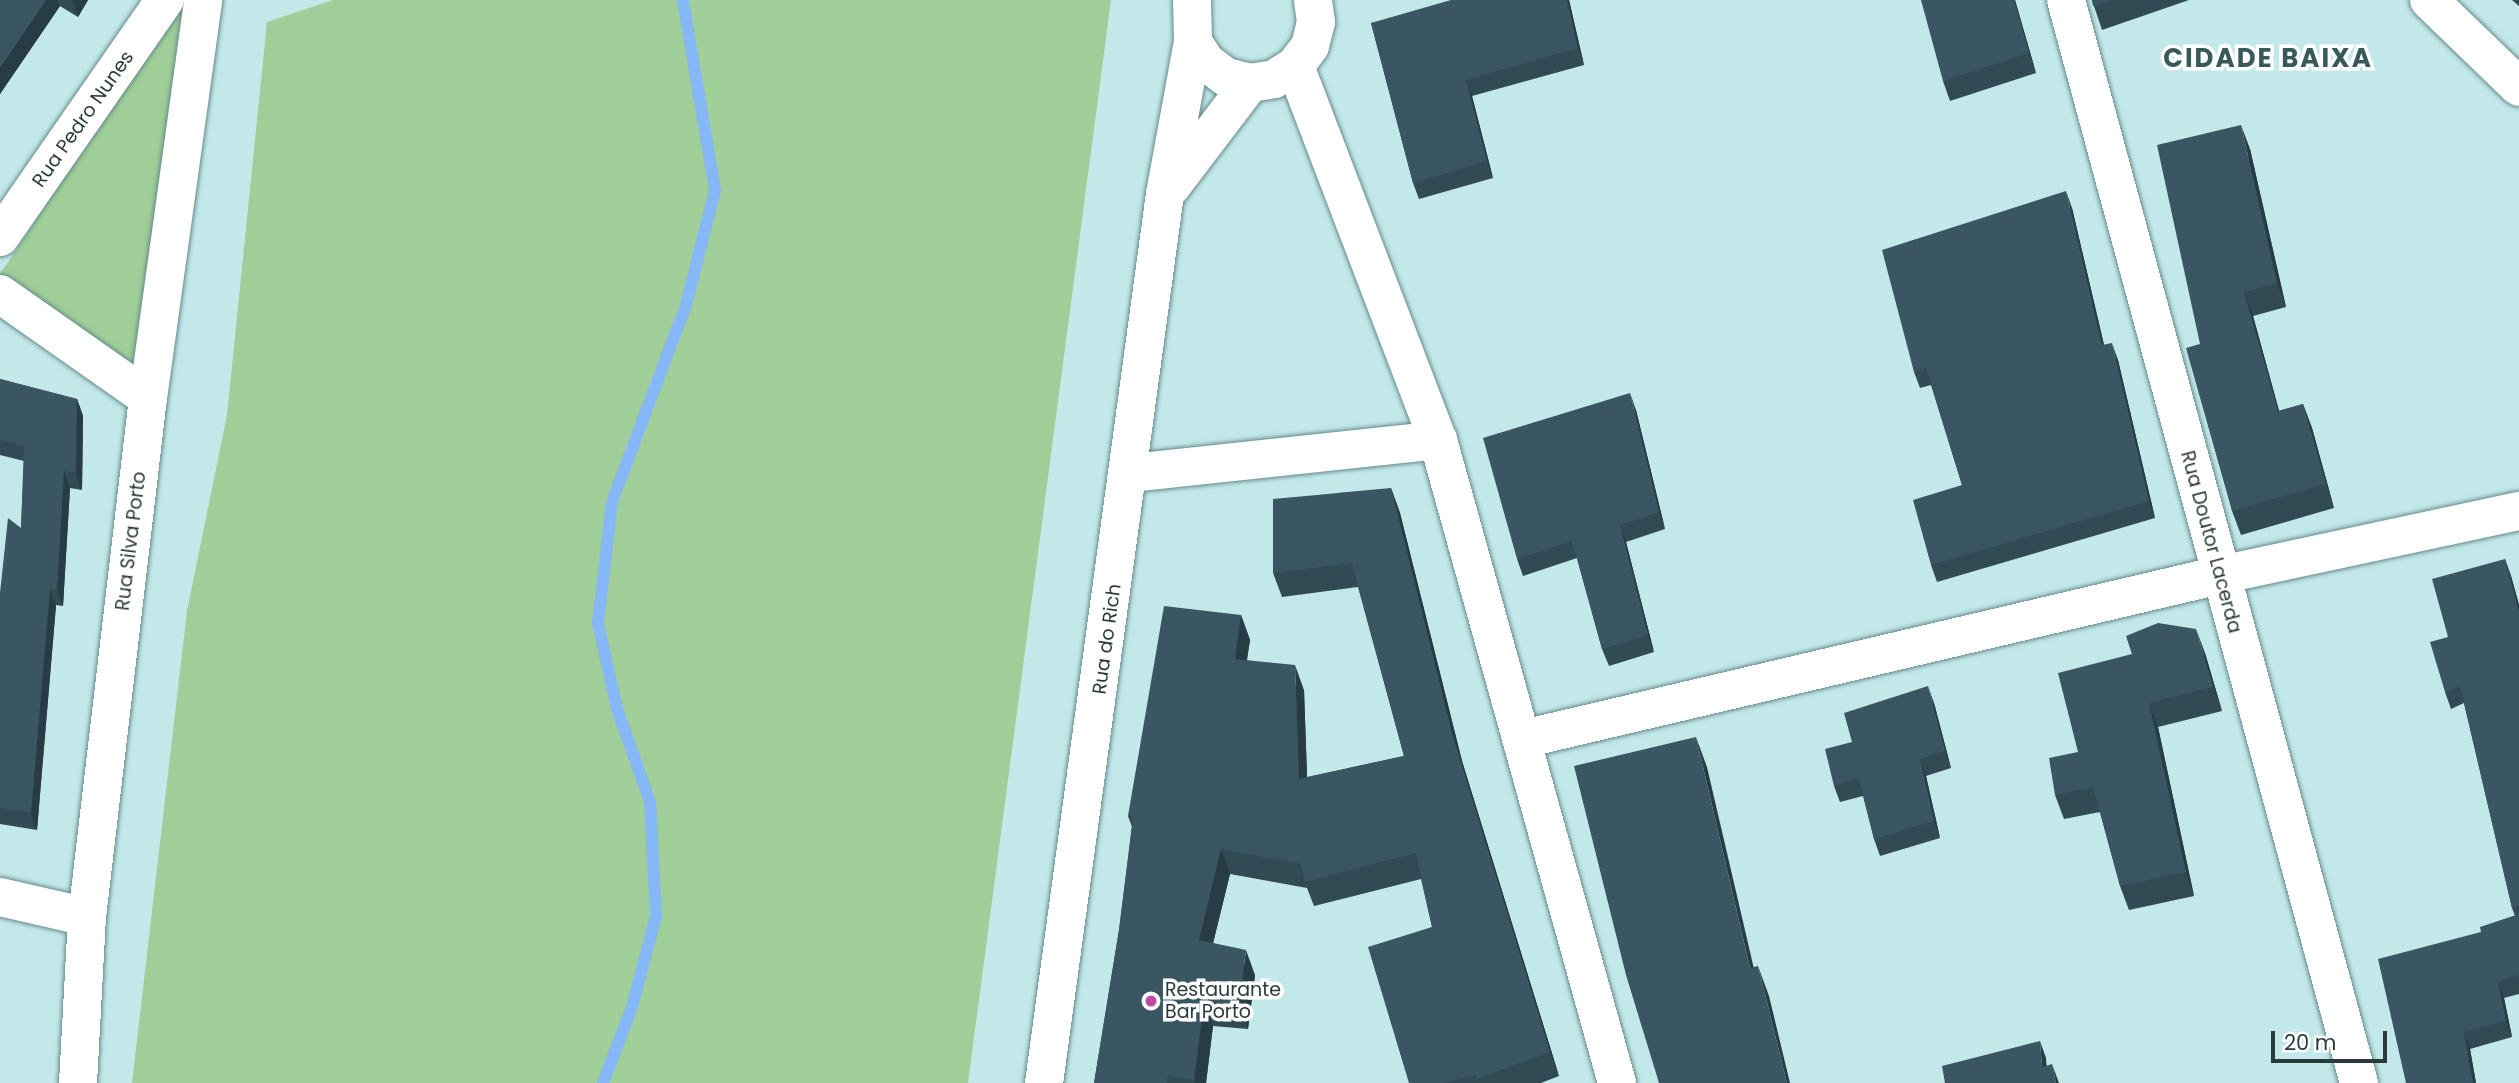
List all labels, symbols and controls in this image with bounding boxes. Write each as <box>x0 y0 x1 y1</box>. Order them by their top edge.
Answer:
district label: CIDADE BAIXA <box>2165 43 2371 75</box>
street label: Rua Pedro Nunes <box>28 47 138 191</box>
street label: Rua Doutor Lacerda <box>2176 448 2246 636</box>
street label: Rua Silva Porto <box>111 470 151 612</box>
street label: Rua do Rich <box>1088 582 1126 696</box>
place label: Restaurante Bar Porto <box>1165 979 1281 1023</box>
marker: Restaurante Bar Porto <box>1143 993 1159 1009</box>
scale bar <box>2274 1016 2390 1060</box>
text: 20 m <box>2284 1028 2337 1057</box>

